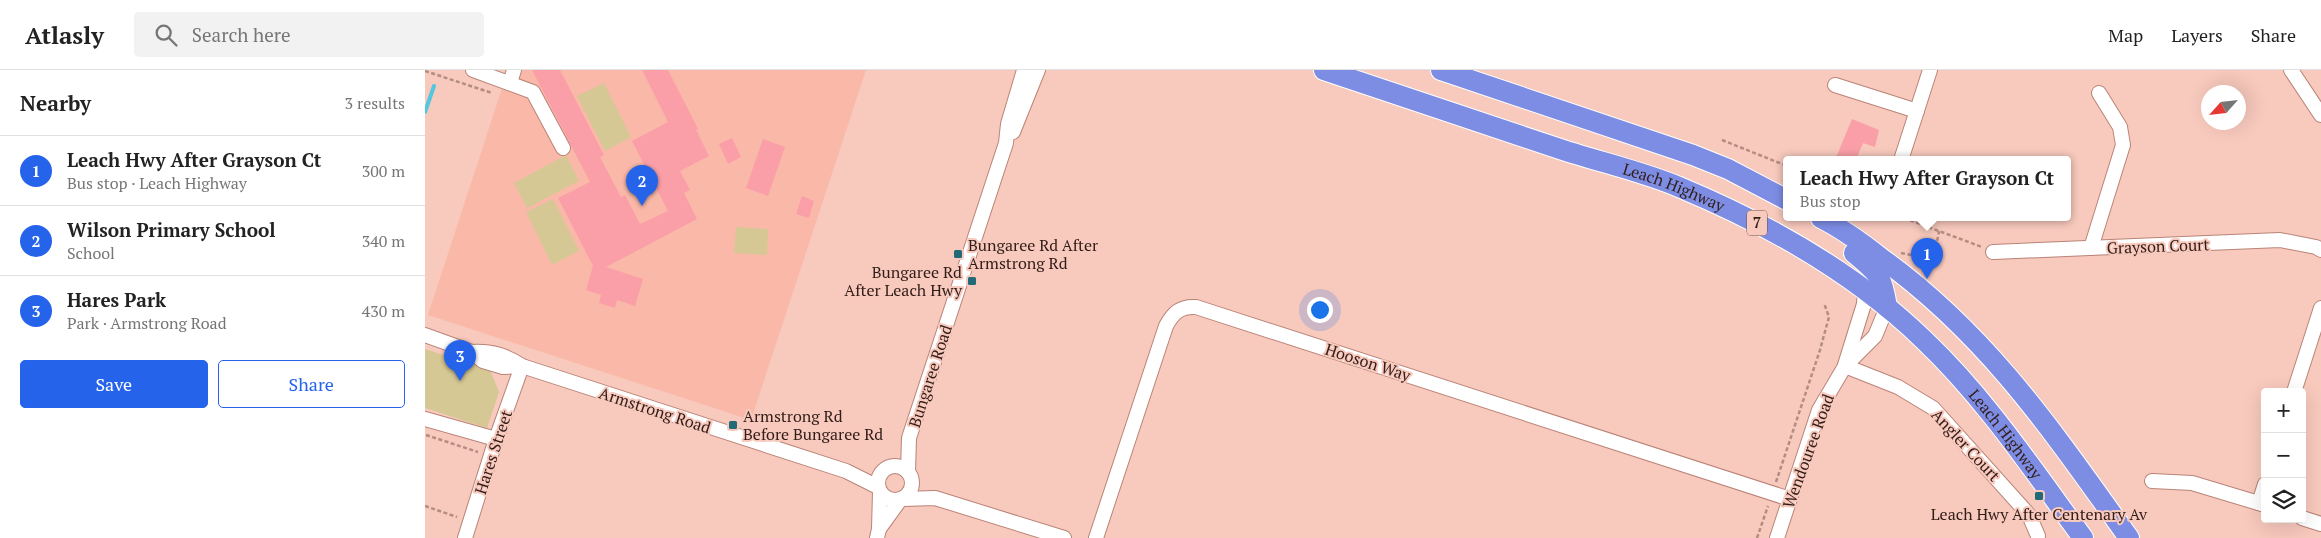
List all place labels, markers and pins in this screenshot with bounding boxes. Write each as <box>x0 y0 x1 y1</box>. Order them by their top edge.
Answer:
pin: 2 <box>626 165 658 206</box>
place label: Bungaree Rd After Armstrong Rd <box>968 234 1099 274</box>
pin: 1 <box>1911 238 1943 279</box>
marker: Bungaree Rd After Armstrong Rd <box>952 248 964 260</box>
place label: Bungaree Rd After Leach Hwy <box>844 261 963 301</box>
marker: Bungaree Rd After Leach Hwy <box>966 275 978 287</box>
pin: 3 <box>444 340 476 381</box>
place label: Armstrong Rd Before Bungaree Rd <box>743 405 883 445</box>
marker: Armstrong Rd Before Bungaree Rd <box>727 419 739 431</box>
marker: Leach Hwy After Centenary Av <box>2033 490 2045 502</box>
place label: Leach Hwy After Centenary Av <box>1931 503 2148 525</box>

